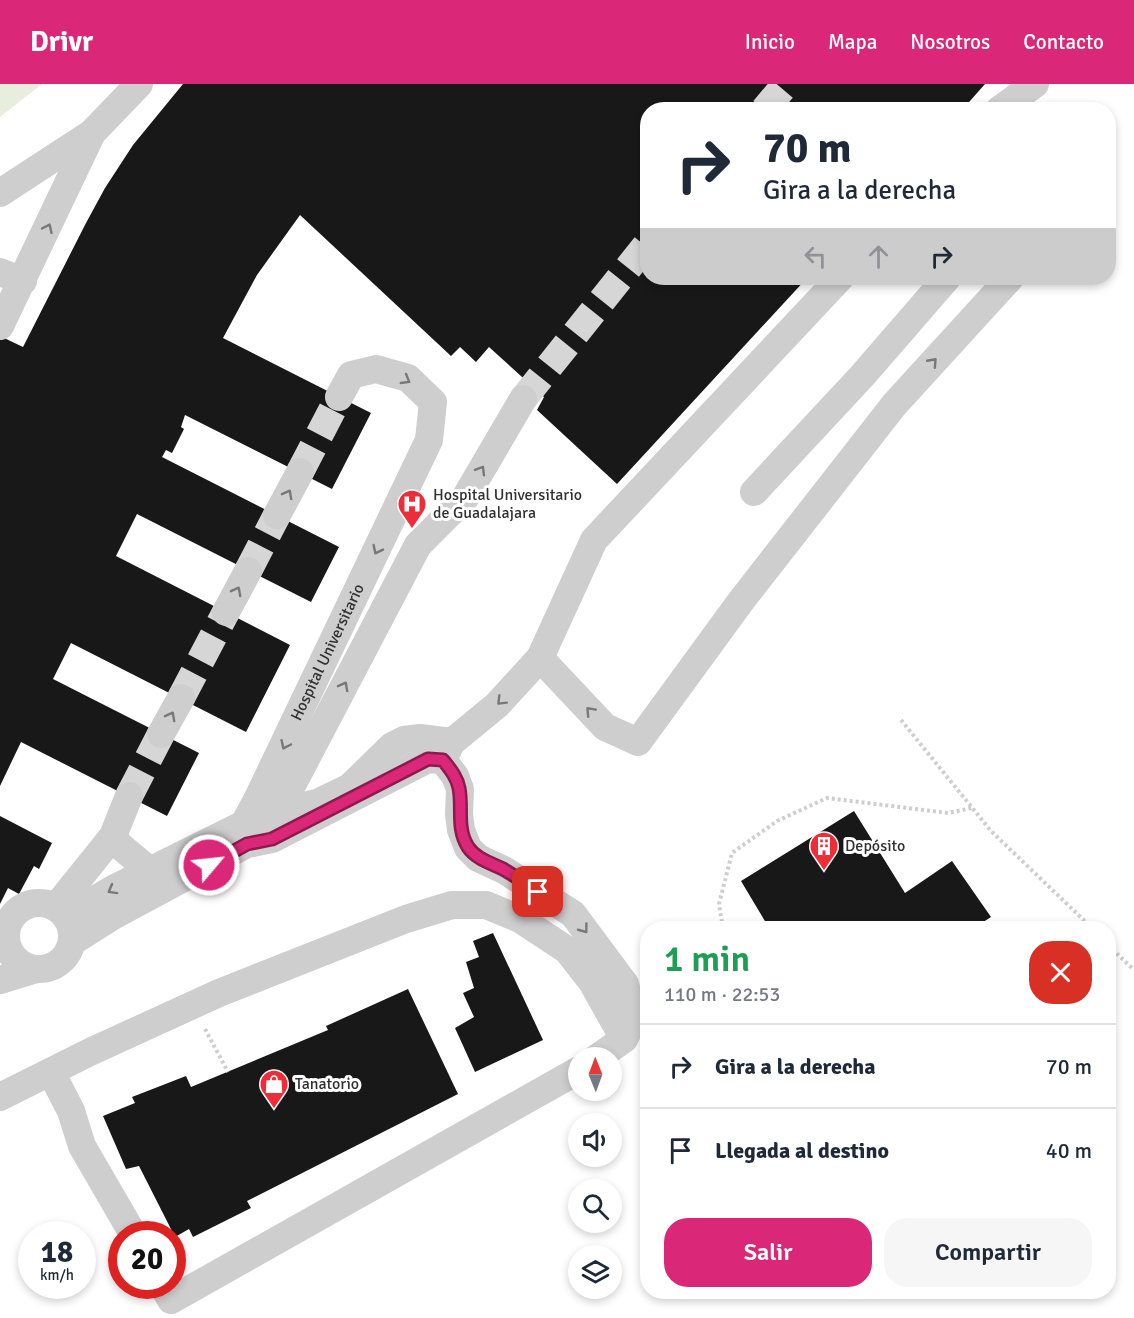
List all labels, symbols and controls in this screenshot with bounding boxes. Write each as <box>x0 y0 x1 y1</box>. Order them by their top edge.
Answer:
text: Drivr <box>30 25 93 59</box>
text: Inicio <box>745 29 795 55</box>
text: Mapa <box>828 29 877 55</box>
text: Nosotros <box>910 29 990 55</box>
text: Contacto <box>1023 29 1104 55</box>
text: 70 m <box>763 123 852 174</box>
icon: right <box>664 126 742 204</box>
text: Gira a la derecha <box>763 174 956 207</box>
one-way arrow <box>41 223 53 234</box>
icon: left <box>799 240 832 273</box>
icon: ahead <box>862 240 895 273</box>
icon: right <box>925 240 958 273</box>
one-way arrow <box>926 358 937 369</box>
one-way arrow <box>400 373 411 384</box>
one-way arrow <box>474 466 485 476</box>
place label: Hospital Universitario de Guadalajara <box>433 485 582 523</box>
hospital icon: Hospital Universitario de Guadalajara <box>396 488 428 530</box>
one-way arrow <box>281 490 292 500</box>
one-way arrow <box>372 543 384 554</box>
street label: Hospital Universitario <box>286 581 369 724</box>
one-way arrow <box>230 587 241 598</box>
one-way arrow <box>337 682 348 692</box>
one-way arrow <box>497 693 508 704</box>
one-way arrow <box>586 707 597 717</box>
one-way arrow <box>164 712 175 722</box>
one-way arrow <box>280 739 292 750</box>
building icon: Depósito <box>808 830 840 872</box>
position arrow <box>177 833 241 897</box>
place label: Depósito <box>845 836 905 856</box>
pin <box>512 866 563 917</box>
icon: arrive <box>521 875 554 908</box>
one-way arrow <box>108 883 118 894</box>
one-way arrow <box>577 923 588 934</box>
text: 1 min <box>664 937 750 982</box>
button: close <box>1029 941 1092 1004</box>
text: 110 m · 22:53 <box>664 982 780 1007</box>
north arrow <box>568 1047 622 1101</box>
map controls <box>568 1047 622 1299</box>
icon: right <box>664 1050 697 1083</box>
text: Gira a la derecha <box>715 1053 876 1080</box>
text: 70 m <box>1046 1053 1092 1080</box>
shop icon: Tanatorio <box>258 1068 290 1110</box>
place label: Tanatorio <box>295 1074 359 1094</box>
button: sound <box>568 1113 622 1167</box>
icon: arrive <box>664 1134 697 1167</box>
text: Llegada al destino <box>715 1137 889 1164</box>
text: 40 m <box>1046 1137 1092 1164</box>
button: search <box>568 1179 622 1233</box>
button: Salir <box>664 1218 872 1287</box>
button: Compartir <box>884 1218 1092 1287</box>
speed limit sign: 20 <box>108 1221 186 1299</box>
text: 18 <box>41 1234 73 1271</box>
button: layers <box>568 1245 622 1299</box>
text: km/h <box>40 1266 74 1284</box>

